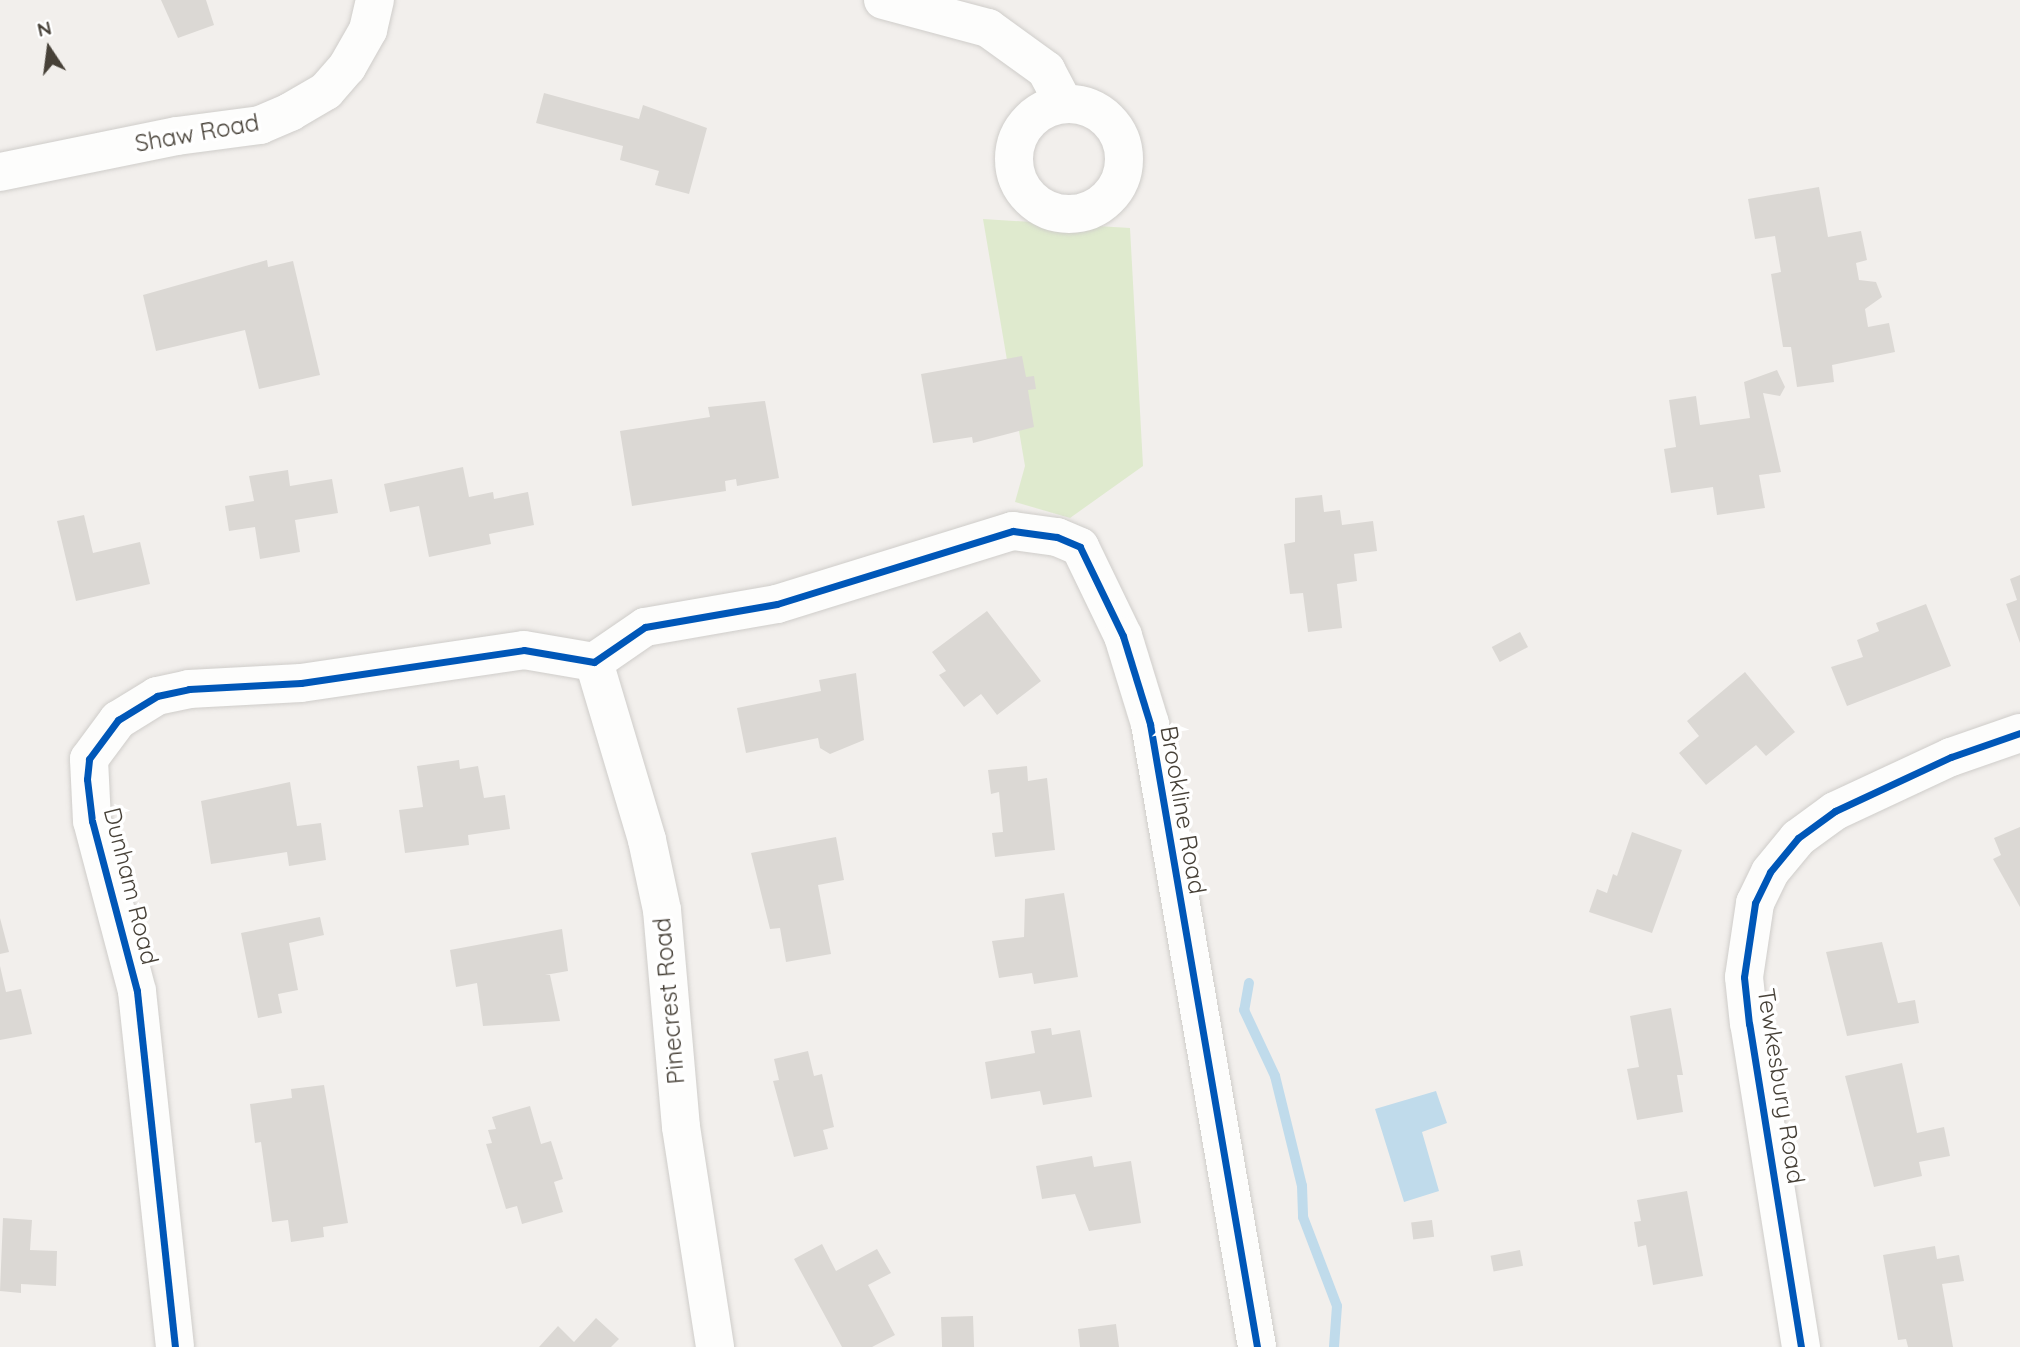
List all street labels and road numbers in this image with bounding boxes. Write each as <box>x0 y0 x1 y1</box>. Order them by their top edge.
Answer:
street label: Shaw Road <box>133 108 261 158</box>
street label: Brookline Road <box>1154 724 1212 896</box>
street label: Dunham Road <box>98 804 164 968</box>
street label: Pinecrest Road <box>647 917 691 1085</box>
street label: Tewkesbury Road <box>1751 986 1811 1186</box>

